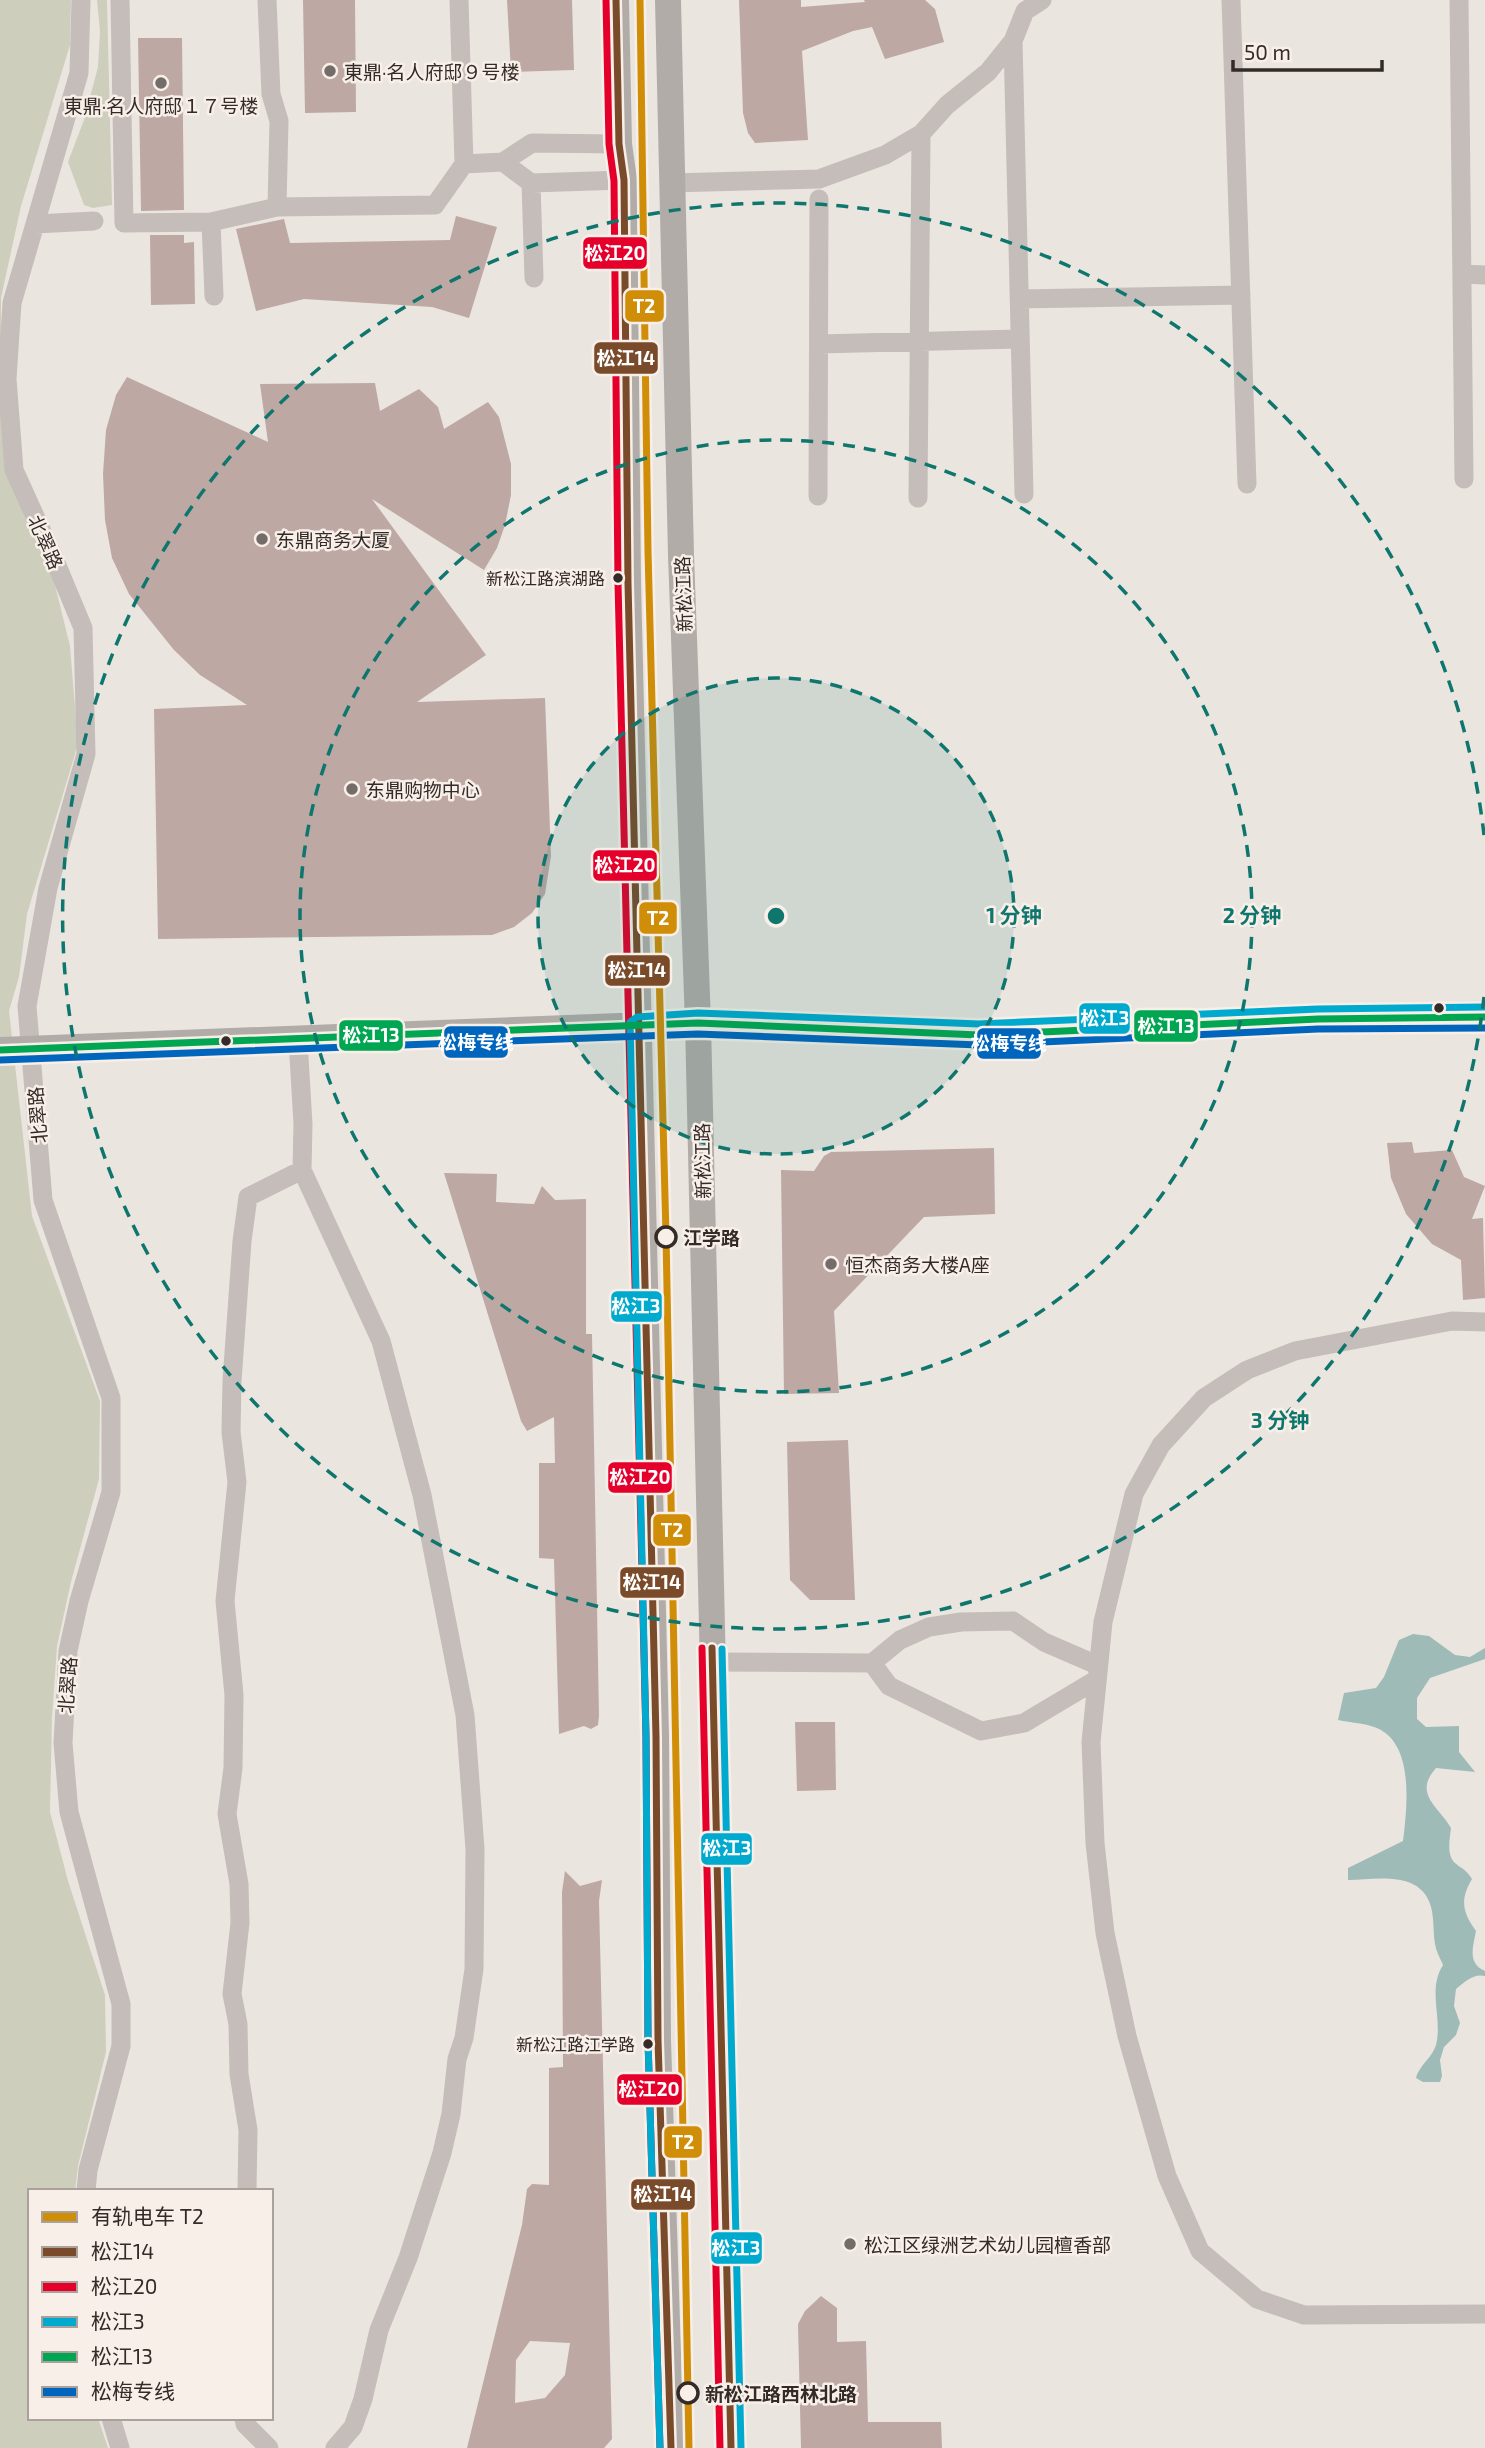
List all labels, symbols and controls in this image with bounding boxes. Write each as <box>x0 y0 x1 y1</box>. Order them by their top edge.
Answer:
scale bar <box>1233 28 1382 72</box>
text: 50 m <box>1244 39 1291 64</box>
place label: 東鼎·名人府邸９号楼 <box>344 60 520 83</box>
marker: 東鼎·名人府邸９号楼 <box>322 63 338 79</box>
marker: 東鼎·名人府邸１７号楼 <box>153 75 169 91</box>
place label: 東鼎·名人府邸１７号楼 <box>64 94 258 117</box>
line badge: 松江20 <box>582 236 648 270</box>
text: 松江20 <box>584 241 646 264</box>
line badge: T2 <box>624 289 665 323</box>
text: T2 <box>633 294 655 317</box>
line badge: 松江14 <box>593 341 659 375</box>
text: 松江14 <box>597 346 655 369</box>
street label: 北翠路 <box>24 511 68 573</box>
place label: 东鼎商务大厦 <box>276 528 390 551</box>
marker: 东鼎商务大厦 <box>254 531 270 547</box>
street label: 新松江路 <box>670 556 696 632</box>
place label: 新松江路滨湖路 <box>486 568 605 588</box>
marker: 新松江路滨湖路 <box>611 571 625 585</box>
place label: 东鼎购物中心 <box>366 778 480 801</box>
marker: 东鼎购物中心 <box>344 781 360 797</box>
line badge: 松江20 <box>592 849 658 882</box>
text: 松江20 <box>594 853 656 876</box>
line badge: T2 <box>638 901 678 935</box>
text: 1 分钟 <box>986 902 1042 927</box>
text: 2 分钟 <box>1223 902 1281 927</box>
centre of rings <box>764 904 788 928</box>
text: T2 <box>647 906 669 929</box>
line badge: 松江14 <box>604 954 671 987</box>
text: 松江14 <box>608 958 666 981</box>
unlabelled marker <box>1432 1001 1446 1015</box>
line badge: 松江3 <box>1078 1002 1131 1035</box>
text: 松江3 <box>1081 1006 1129 1029</box>
line badge: 松江13 <box>1133 1009 1199 1043</box>
text: 松江13 <box>1138 1014 1194 1037</box>
line badge: 松江13 <box>338 1019 404 1052</box>
text: 松江13 <box>343 1023 399 1046</box>
line badge: 松梅专线 <box>443 1025 509 1059</box>
line badge: 松梅专线 <box>976 1027 1042 1060</box>
text: 松梅专线 <box>438 1030 514 1053</box>
text: 松梅专线 <box>971 1031 1047 1054</box>
unlabelled marker <box>219 1034 233 1048</box>
street label: 北翠路 <box>23 1086 51 1144</box>
street label: 新松江路 <box>690 1123 714 1199</box>
marker: 江学路 <box>655 1226 677 1248</box>
place label: 江学路 <box>683 1226 740 1249</box>
place label: 恒杰商务大楼A座 <box>845 1253 990 1276</box>
marker: 恒杰商务大楼A座 <box>823 1256 839 1272</box>
line badge: 松江3 <box>610 1290 663 1323</box>
text: 松江3 <box>612 1294 660 1317</box>
text: 3 分钟 <box>1251 1407 1309 1432</box>
line badge: 松江20 <box>607 1461 673 1494</box>
text: 松江20 <box>609 1465 671 1488</box>
line badge: T2 <box>652 1513 692 1547</box>
text: T2 <box>661 1518 683 1541</box>
line badge: 松江14 <box>619 1566 685 1599</box>
text: 松江14 <box>623 1570 681 1593</box>
street label: 北翠路 <box>54 1656 80 1714</box>
line badge: 松江3 <box>700 1832 753 1866</box>
text: 松江3 <box>703 1836 751 1859</box>
place label: 新松江路江学路 <box>516 2034 635 2054</box>
marker: 新松江路江学路 <box>641 2037 655 2051</box>
line badge: 松江20 <box>616 2073 683 2106</box>
text: 松江20 <box>618 2077 680 2100</box>
line badge: T2 <box>663 2125 703 2159</box>
text: T2 <box>672 2130 694 2153</box>
line badge: 松江14 <box>630 2178 696 2211</box>
text: 松江14 <box>634 2182 692 2205</box>
legend <box>28 2189 273 2420</box>
text: 有轨电车 T2 <box>91 2203 204 2228</box>
line badge: 松江3 <box>710 2231 763 2265</box>
place label: 松江区绿洲艺术幼儿园檀香部 <box>864 2233 1111 2256</box>
text: 松江3 <box>712 2236 760 2259</box>
marker: 松江区绿洲艺术幼儿园檀香部 <box>842 2236 858 2252</box>
text: 松江14 <box>91 2238 154 2263</box>
text: 松江20 <box>91 2273 157 2298</box>
text: 松江3 <box>91 2308 145 2333</box>
text: 松江13 <box>91 2343 153 2368</box>
text: 松梅专线 <box>91 2378 175 2403</box>
marker: 新松江路西林北路 <box>677 2382 699 2404</box>
place label: 新松江路西林北路 <box>705 2382 857 2405</box>

